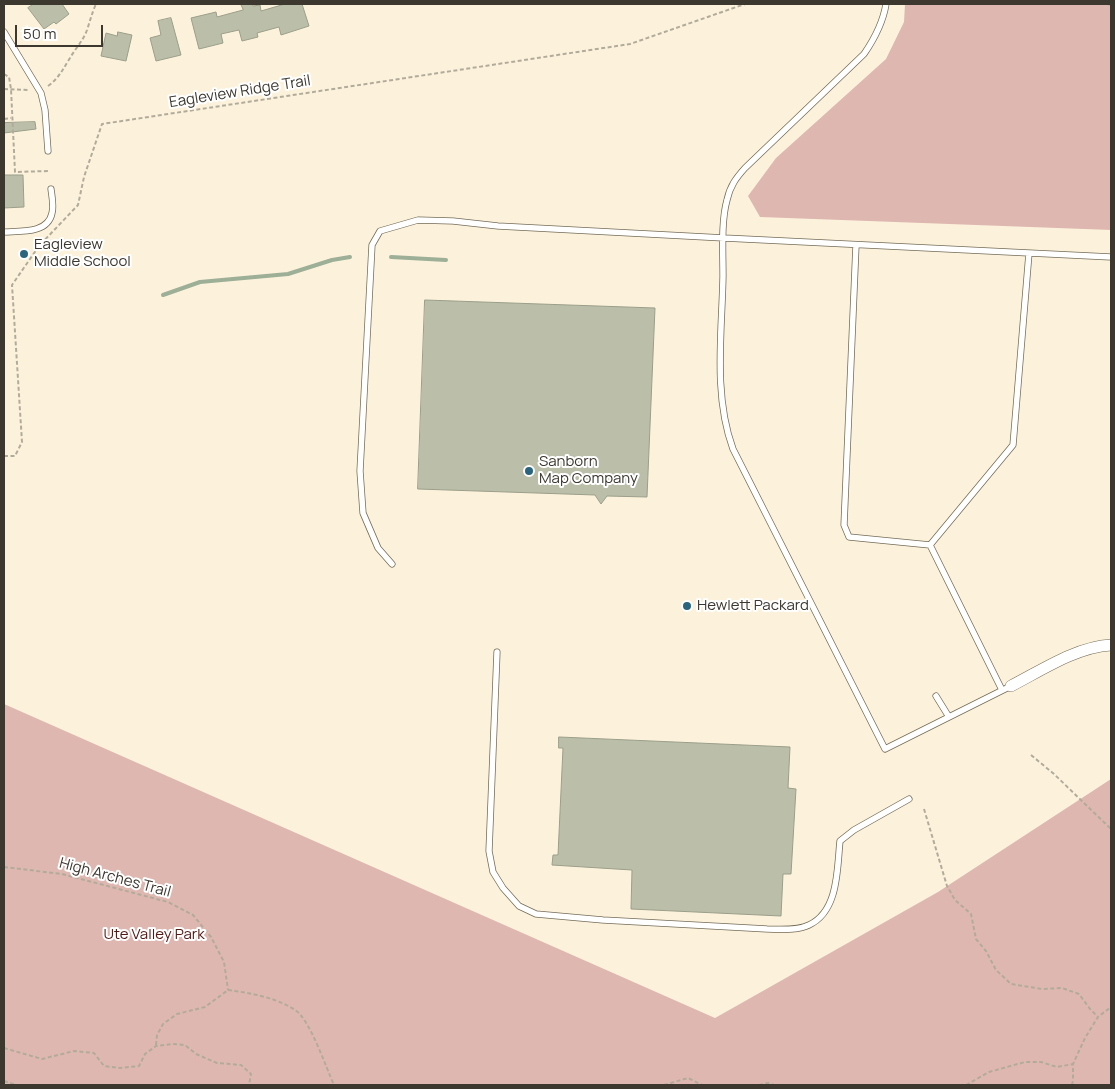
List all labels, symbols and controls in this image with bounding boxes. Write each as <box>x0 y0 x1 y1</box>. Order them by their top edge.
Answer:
scale bar <box>18 15 105 47</box>
text: 50 m <box>23 23 57 44</box>
street label: Eagleview Ridge Trail <box>168 72 312 112</box>
place label: Eagleview Middle School <box>34 236 131 271</box>
marker: Eagleview Middle School <box>18 248 30 260</box>
place label: Sanborn Map Company <box>539 453 638 488</box>
marker: Sanborn Map Company <box>523 465 535 477</box>
place label: Hewlett Packard <box>697 597 809 615</box>
marker: Hewlett Packard <box>681 600 693 612</box>
street label: High Arches Trail <box>57 854 173 902</box>
park label: Ute Valley Park <box>103 926 205 944</box>

